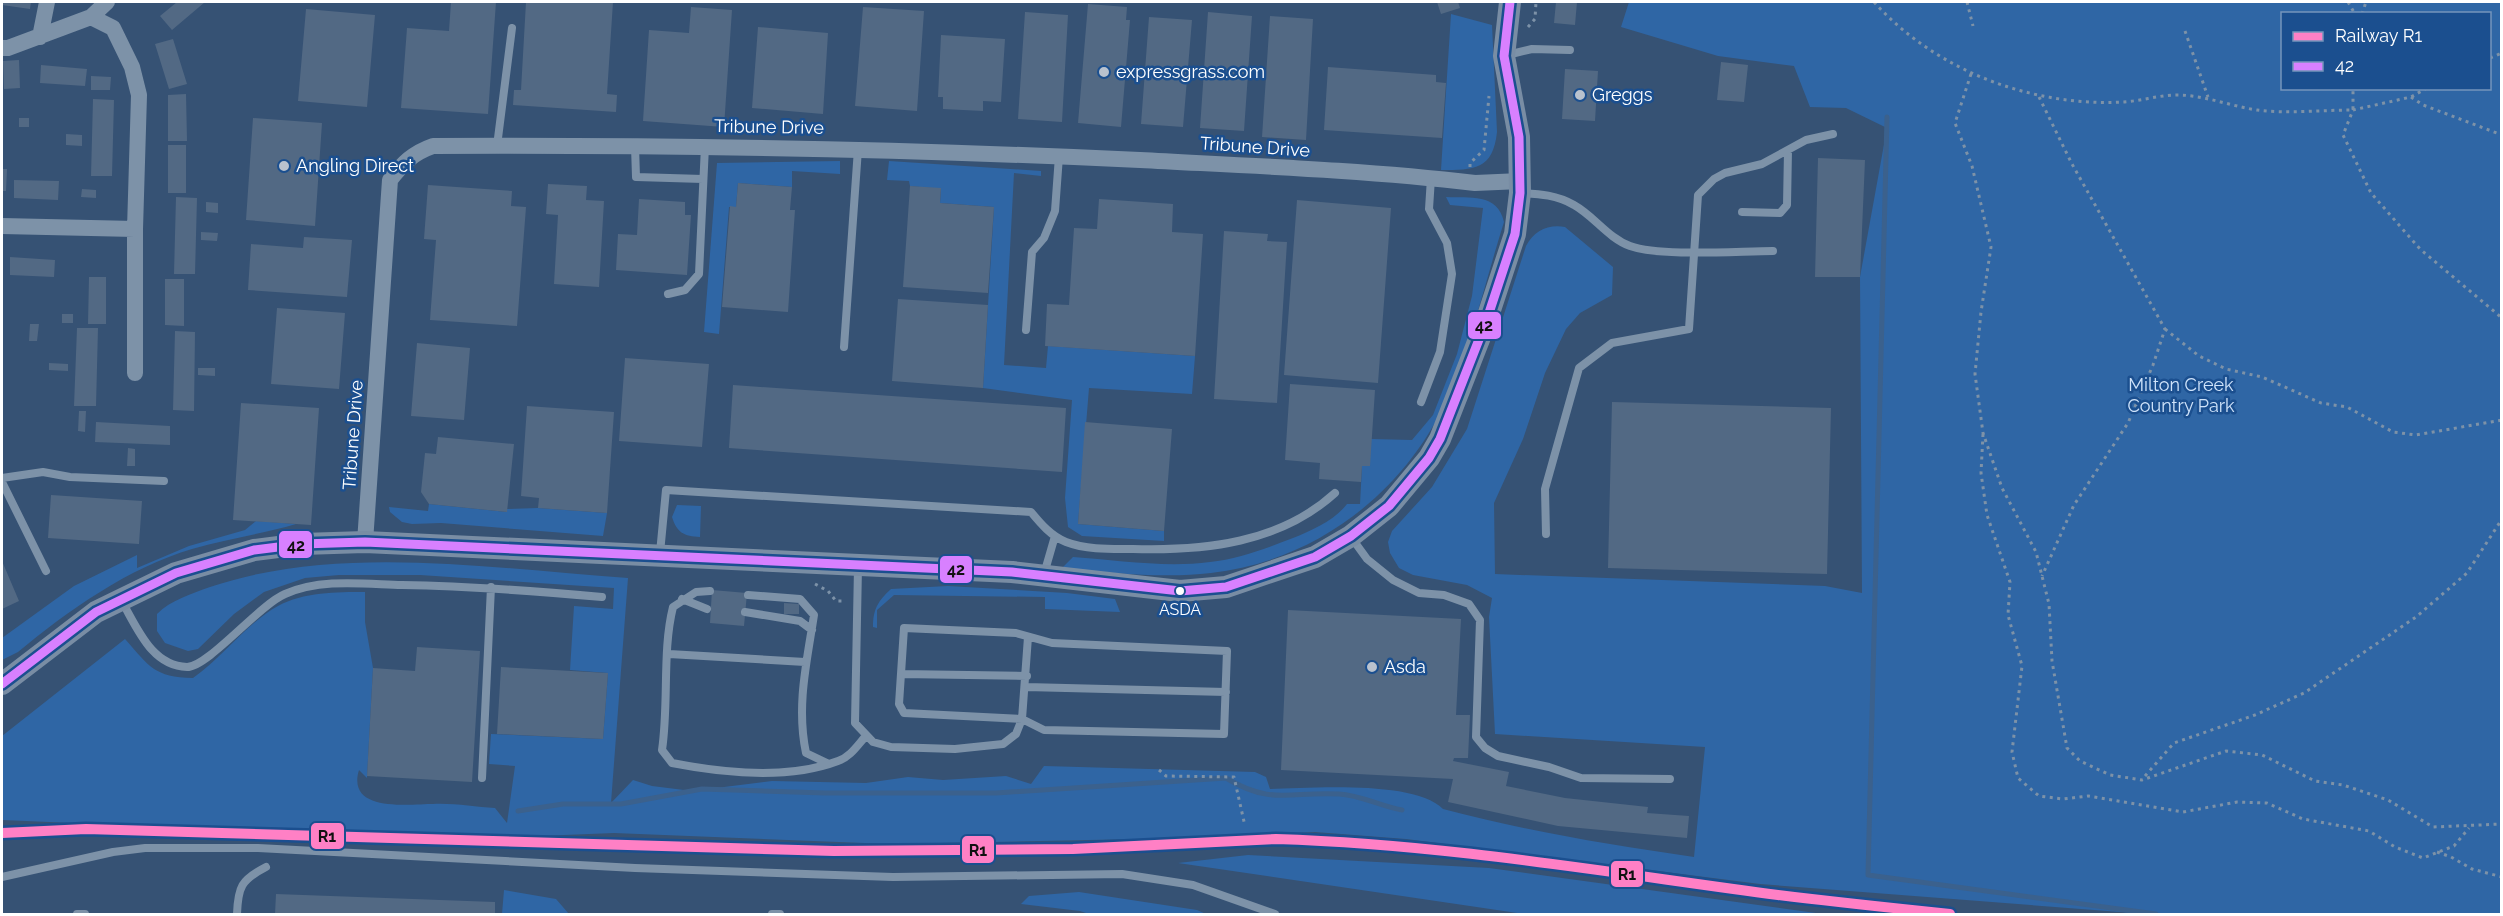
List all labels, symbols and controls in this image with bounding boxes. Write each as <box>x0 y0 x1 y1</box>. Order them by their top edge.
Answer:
legend <box>2281 12 2491 90</box>
text: Railway R1 <box>2335 25 2422 46</box>
text: 42 <box>2335 55 2354 76</box>
place label: expressgrass.com <box>1116 61 1265 82</box>
marker: expressgrass.com <box>1097 65 1111 79</box>
place label: Greggs <box>1592 84 1653 105</box>
marker: Greggs <box>1573 88 1587 102</box>
street label: Tribune Drive <box>714 115 825 138</box>
street label: Tribune Drive <box>1199 132 1311 161</box>
place label: Angling Direct <box>296 155 414 176</box>
marker: Angling Direct <box>277 159 291 173</box>
line badge: 42 <box>1467 311 1502 340</box>
text: 42 <box>1475 316 1493 335</box>
park label: Milton Creek Country Park <box>2127 374 2235 416</box>
street label: Tribune Drive <box>338 379 367 491</box>
line badge: 42 <box>278 530 313 559</box>
text: 42 <box>287 536 305 555</box>
line badge: 42 <box>939 555 973 584</box>
text: 42 <box>947 560 965 579</box>
marker: ASDA <box>1174 585 1186 597</box>
place label: ASDA <box>1159 600 1201 619</box>
place label: Asda <box>1384 656 1426 677</box>
marker: Asda <box>1365 660 1379 674</box>
line badge: R1 <box>310 822 345 850</box>
text: R1 <box>318 827 336 846</box>
line badge: R1 <box>961 835 995 864</box>
text: R1 <box>969 841 987 860</box>
line badge: R1 <box>1610 860 1644 888</box>
text: R1 <box>1618 865 1636 884</box>

